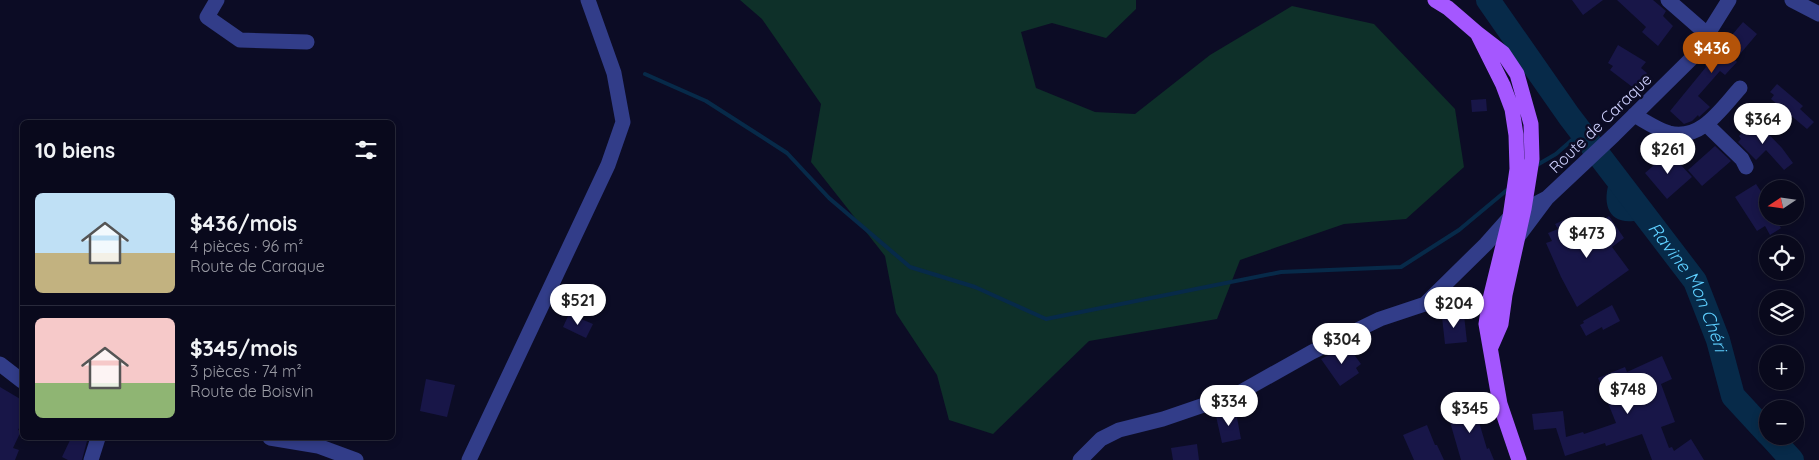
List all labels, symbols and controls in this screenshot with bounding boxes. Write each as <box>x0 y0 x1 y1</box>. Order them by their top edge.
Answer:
pin: $436 <box>1682 32 1742 74</box>
text: $436 <box>1694 38 1730 58</box>
street label: Route de Caraque <box>1545 69 1655 177</box>
pin: $364 <box>1733 102 1793 145</box>
text: $364 <box>1745 109 1781 129</box>
pin: $261 <box>1638 132 1698 175</box>
icon: filters <box>352 136 380 164</box>
text: 10 biens <box>35 137 115 163</box>
text: $261 <box>1651 139 1685 159</box>
north arrow <box>1759 180 1804 225</box>
map controls <box>1759 180 1804 445</box>
text: $436/mois <box>190 210 297 236</box>
icon: home <box>75 213 135 273</box>
pin: $473 <box>1557 216 1617 259</box>
water label: Ravine Mon Chéri <box>1643 217 1733 356</box>
text: $473 <box>1569 223 1605 243</box>
button: locate <box>1759 235 1804 280</box>
text: 4 pièces · 96 m² <box>190 236 303 256</box>
text: Route de Caraque <box>190 256 325 276</box>
pin: $521 <box>548 284 608 326</box>
pin: $204 <box>1424 286 1484 329</box>
text: $521 <box>561 290 595 310</box>
button: layers <box>1759 290 1804 335</box>
text: $204 <box>1435 293 1473 313</box>
pin: $304 <box>1312 322 1372 365</box>
text: $304 <box>1323 329 1361 349</box>
text: $345/mois <box>190 335 298 361</box>
icon: home <box>75 338 135 398</box>
button: + <box>1759 345 1804 390</box>
text: 3 pièces · 74 m² <box>190 361 302 381</box>
pin: $748 <box>1598 372 1658 415</box>
text: $748 <box>1610 379 1646 399</box>
text: Route de Boisvin <box>190 381 313 401</box>
pin: $334 <box>1199 384 1259 427</box>
text: $334 <box>1211 391 1247 411</box>
pin: $345 <box>1440 392 1500 434</box>
text: $345 <box>1452 398 1488 418</box>
button: − <box>1759 400 1804 445</box>

